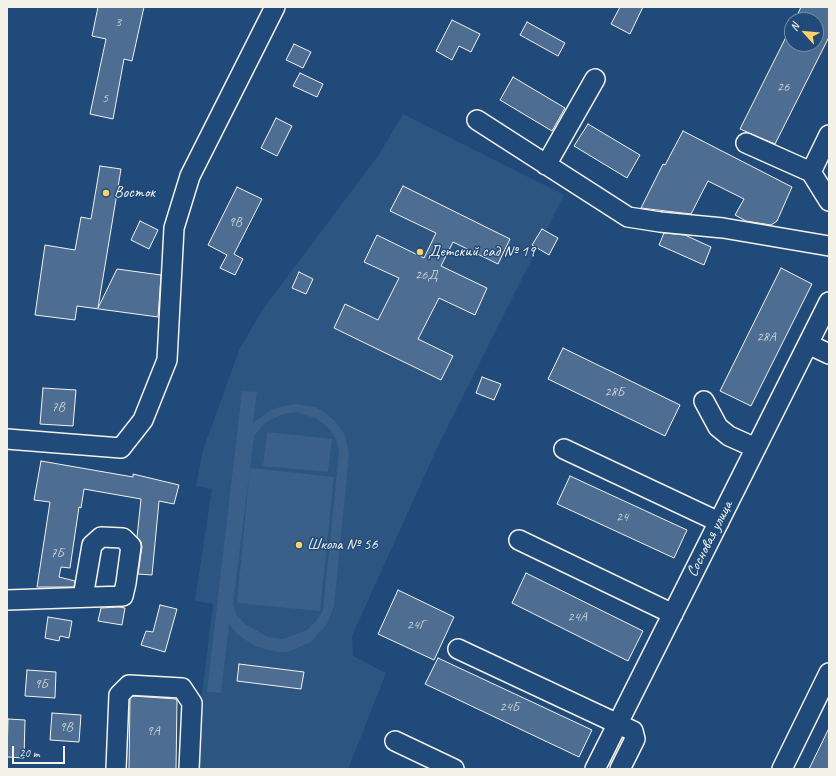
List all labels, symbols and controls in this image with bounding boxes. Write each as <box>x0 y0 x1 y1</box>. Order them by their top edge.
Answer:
north arrow <box>784 12 824 52</box>
house number: 3 <box>115 14 121 30</box>
text: N <box>786 21 802 33</box>
house number: 26 <box>777 79 789 95</box>
house number: 5 <box>102 90 108 106</box>
place label: Восток <box>114 183 155 203</box>
marker: Восток <box>101 188 111 198</box>
house number: 9В <box>228 214 242 230</box>
place label: Детский сад № 19 <box>428 242 535 262</box>
marker: Детский сад № 19 <box>415 247 425 257</box>
house number: 26Д <box>415 267 437 283</box>
house number: 28А <box>756 329 776 345</box>
house number: 28Б <box>604 384 624 400</box>
house number: 7В <box>51 399 65 415</box>
street label: Сосновая улица <box>683 498 737 580</box>
house number: 24 <box>616 509 628 525</box>
place label: Школа № 56 <box>307 535 378 555</box>
marker: Школа № 56 <box>294 540 304 550</box>
house number: 7Б <box>50 545 64 561</box>
house number: 24А <box>567 609 587 625</box>
house number: 24Г <box>406 617 426 633</box>
house number: 9Б <box>34 676 48 692</box>
house number: 24Б <box>499 699 519 715</box>
house number: 9В <box>59 719 73 735</box>
house number: 9А <box>146 723 160 739</box>
scale bar <box>14 738 67 764</box>
text: 20 m <box>19 745 39 761</box>

